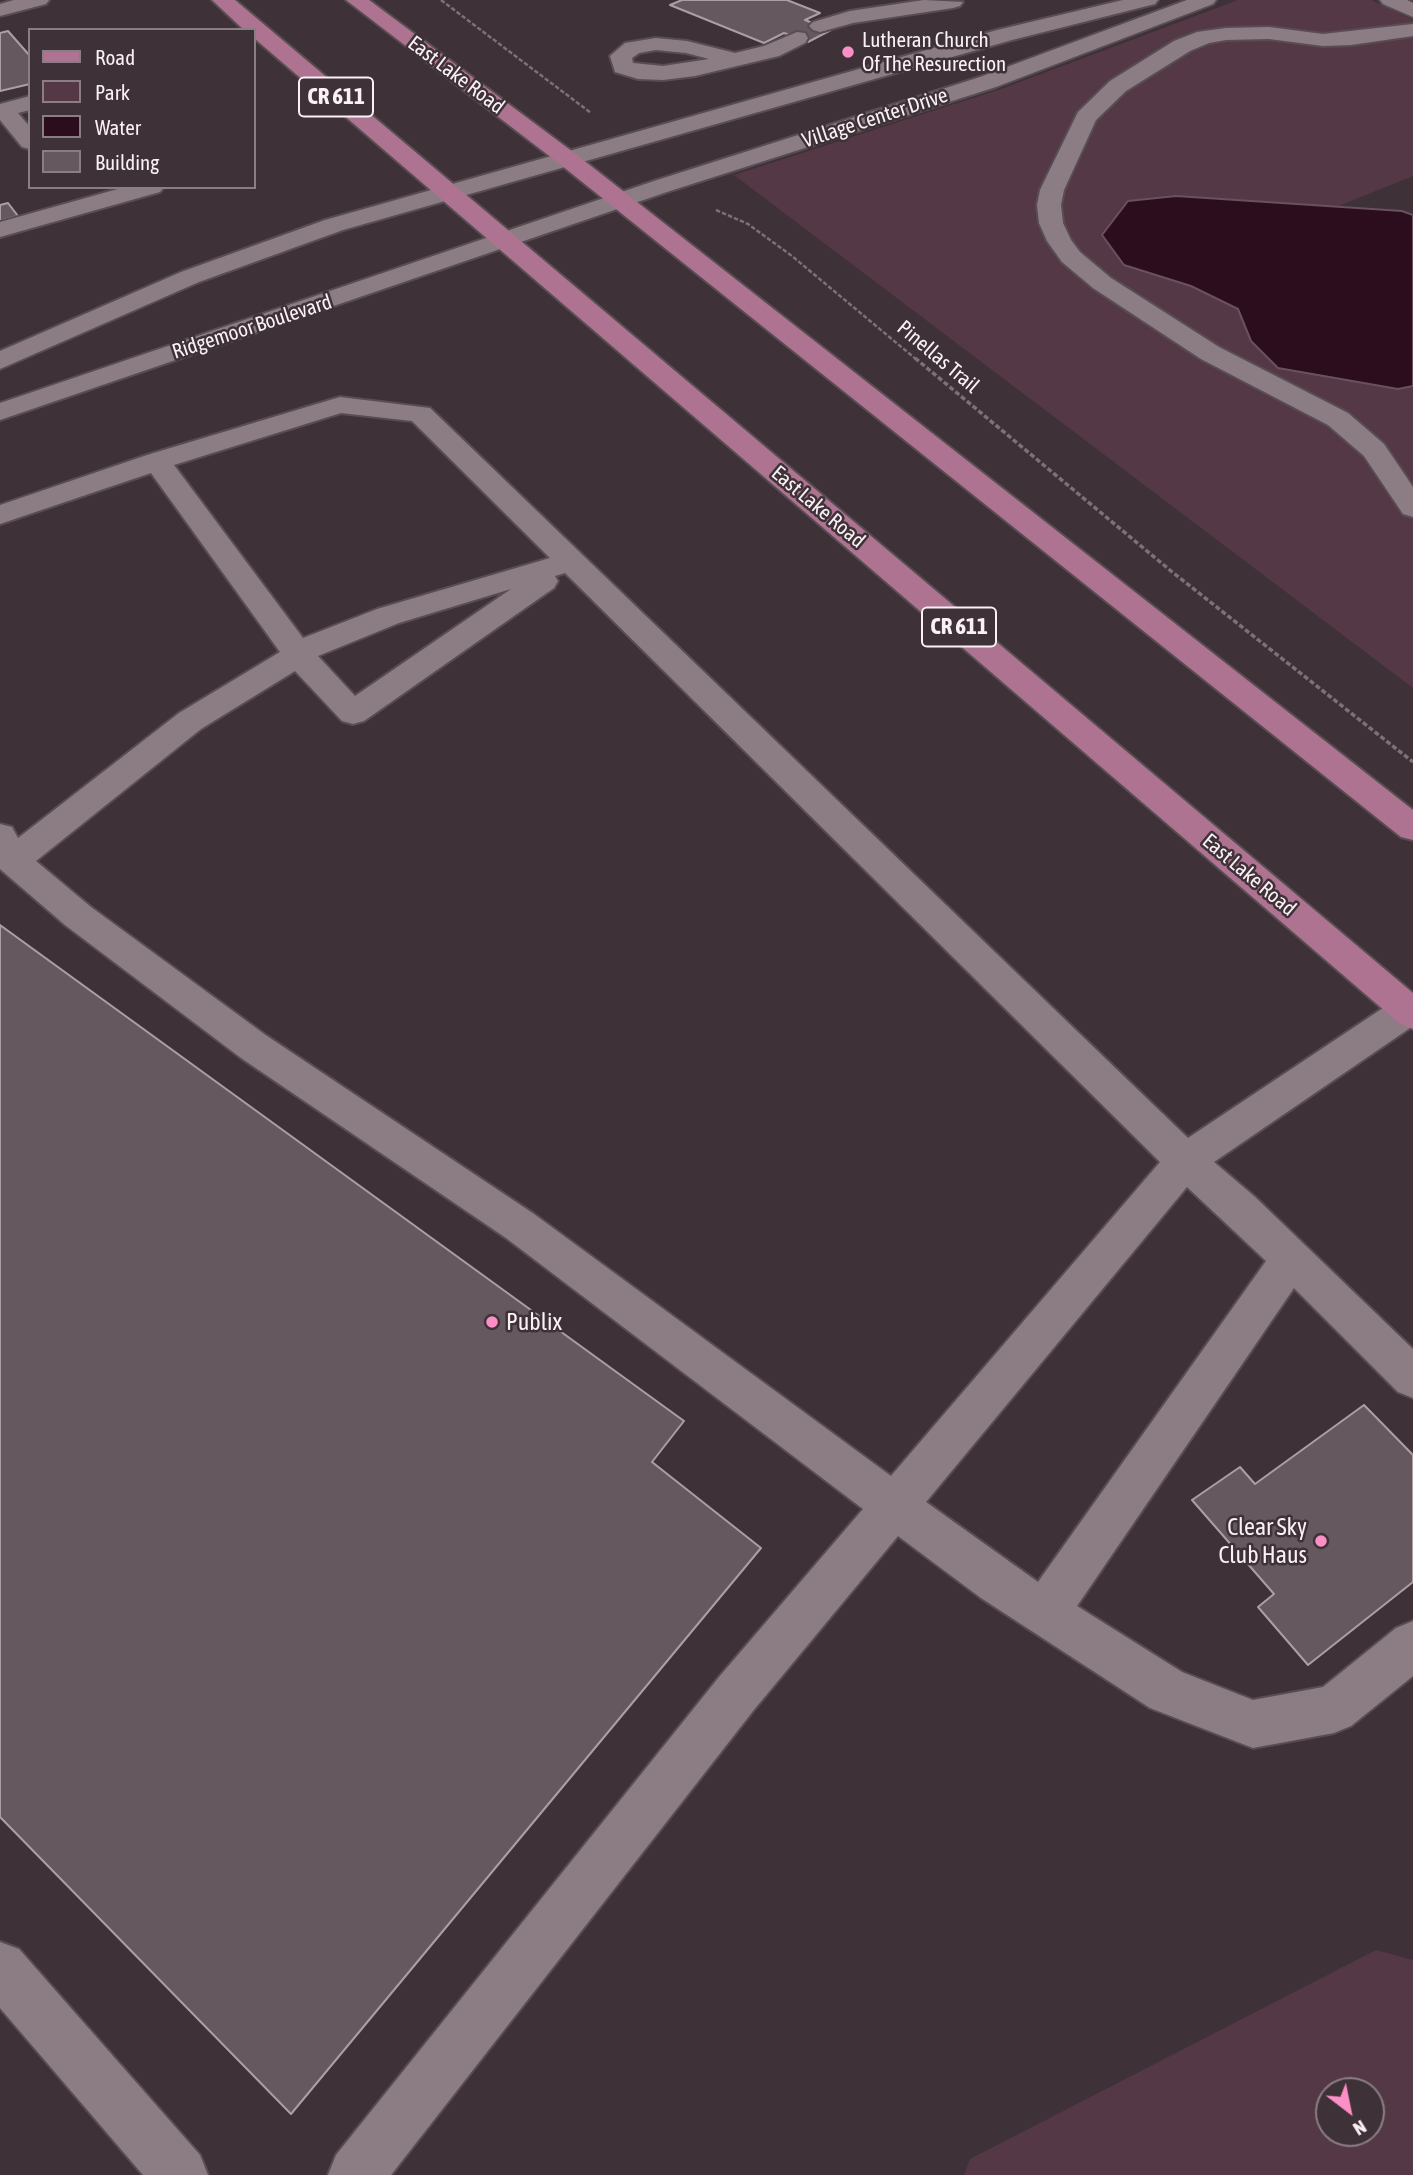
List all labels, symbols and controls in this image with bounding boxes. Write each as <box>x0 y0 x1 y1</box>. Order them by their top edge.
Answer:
place label: Lutheran Church Of The Resurection <box>862 27 1006 77</box>
legend <box>28 28 256 189</box>
street label: East Lake Road <box>403 31 509 119</box>
marker: Lutheran Church Of The Resurection <box>840 44 856 60</box>
text: Road <box>95 45 135 69</box>
road number: CR 611 <box>299 78 373 116</box>
text: Park <box>95 80 130 104</box>
street label: Village Center Drive <box>799 83 951 153</box>
text: Water <box>95 115 141 139</box>
text: Building <box>95 150 159 174</box>
street label: Ridgemoor Boulevard <box>169 289 335 365</box>
street label: Pinellas Trail <box>892 315 984 399</box>
street label: East Lake Road <box>766 461 870 553</box>
road number: CR 611 <box>922 608 996 646</box>
street label: East Lake Road <box>1197 829 1301 921</box>
place label: Publix <box>506 1308 562 1336</box>
marker: Publix <box>484 1314 500 1330</box>
place label: Clear Sky Club Haus <box>1218 1513 1307 1569</box>
marker: Clear Sky Club Haus <box>1313 1533 1329 1549</box>
north arrow <box>1315 2077 1385 2147</box>
text: N <box>1349 2116 1371 2140</box>

